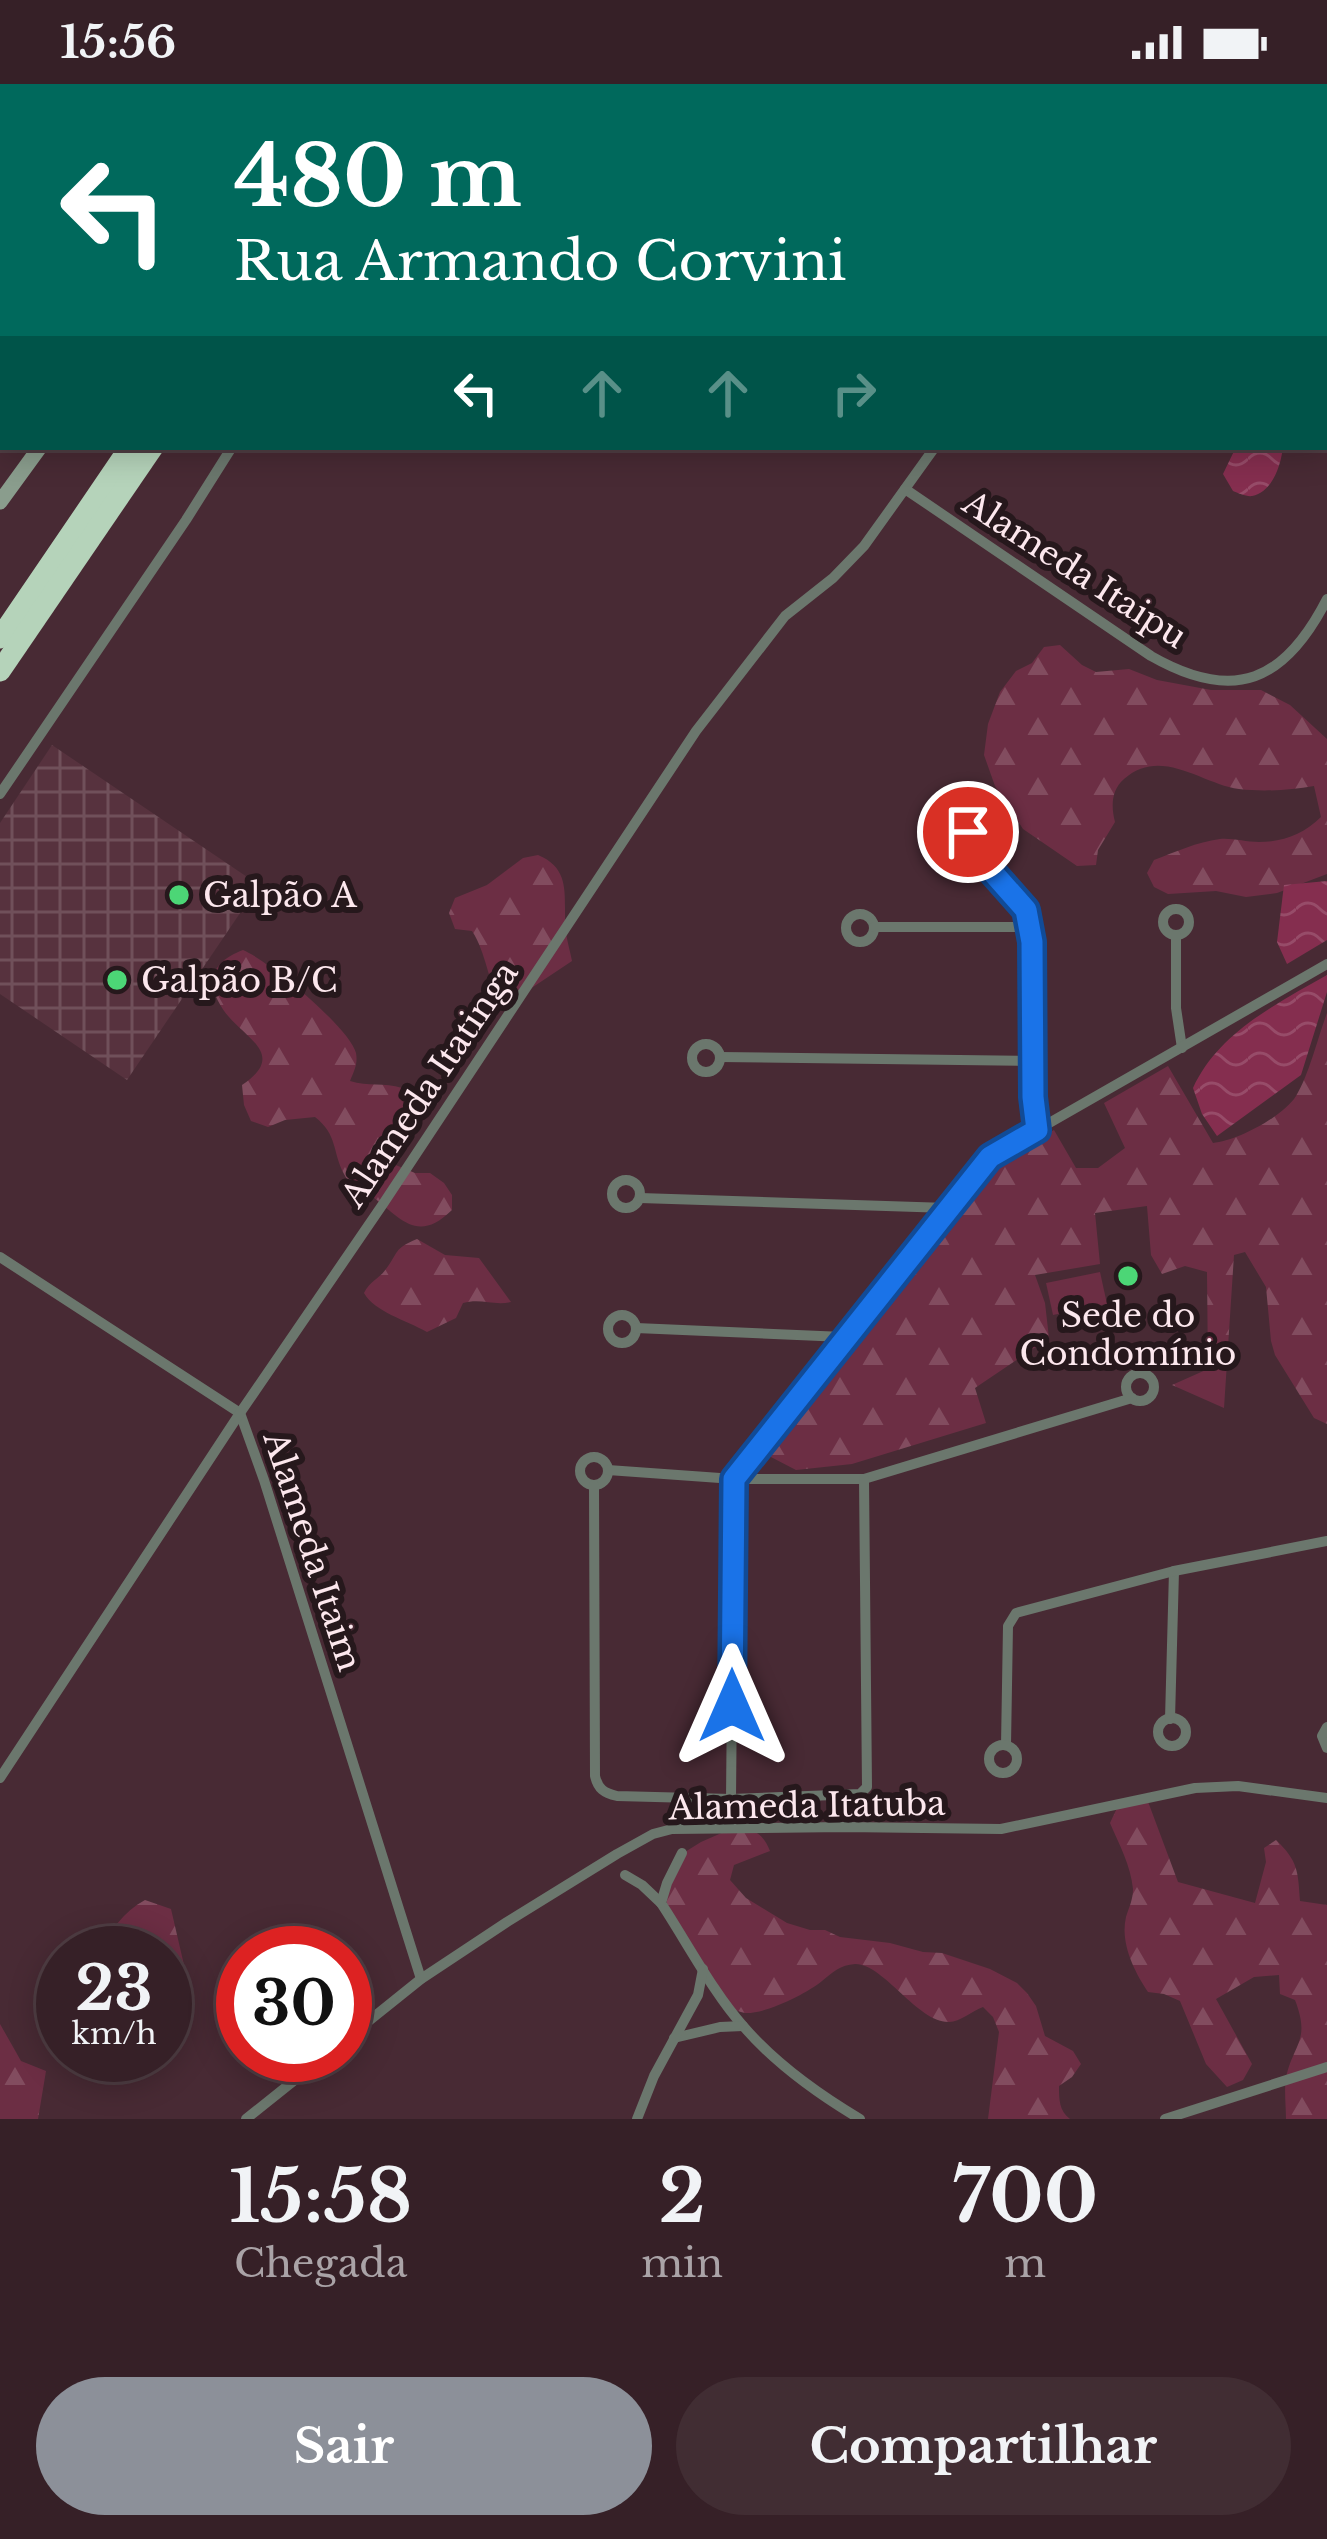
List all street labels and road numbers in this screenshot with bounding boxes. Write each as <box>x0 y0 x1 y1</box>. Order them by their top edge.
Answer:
street label: Alameda Itaipu <box>954 481 1194 657</box>
street label: Alameda Itatinga <box>332 953 527 1215</box>
street label: Alameda Itaim <box>254 1425 370 1676</box>
street label: Alameda Itatuba <box>667 1783 946 1828</box>

